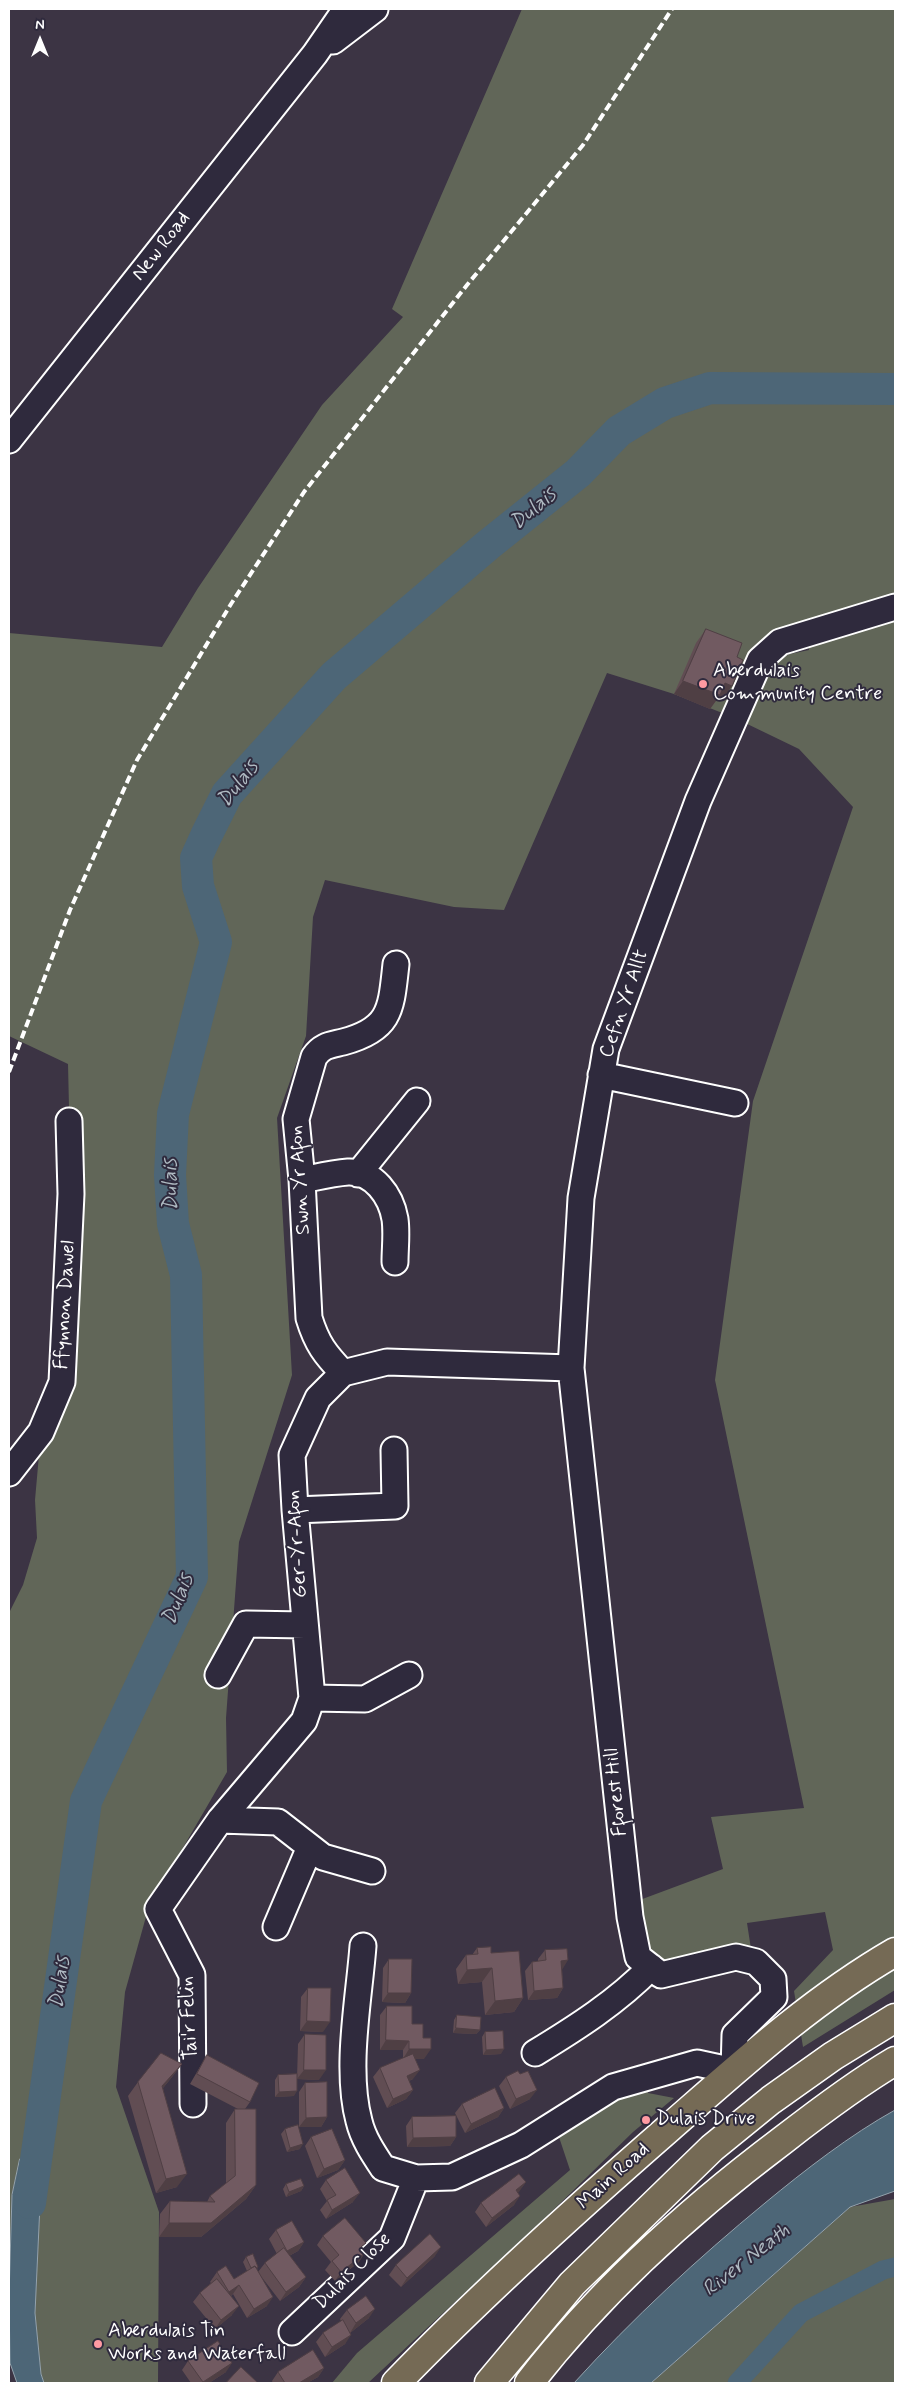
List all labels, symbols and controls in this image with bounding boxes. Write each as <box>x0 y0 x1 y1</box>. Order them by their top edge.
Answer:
north arrow <box>15 15 65 65</box>
text: N <box>35 16 45 34</box>
street label: New Road <box>128 208 196 286</box>
water label: Dulais <box>506 483 562 537</box>
place label: Aberdulais Community Centre <box>713 660 882 707</box>
marker: Aberdulais Community Centre <box>697 678 709 690</box>
water label: Dulais <box>213 757 265 813</box>
street label: Cefn Yr Allt <box>595 947 655 1061</box>
street label: Swn Yr Afon <box>285 1124 317 1236</box>
water label: Dulais <box>159 1159 185 1211</box>
street label: Ffynnon Dawel <box>51 1240 81 1370</box>
street label: Ger-Yr-Afon <box>282 1489 314 1599</box>
water label: Dulais <box>157 1571 201 1629</box>
street label: Fforest Hill <box>600 1747 634 1837</box>
water label: Dulais <box>45 1955 77 2011</box>
street label: Tai'r Felin <box>176 1975 204 2061</box>
place label: Dulais Drive <box>656 2108 755 2132</box>
marker: Dulais Drive <box>640 2114 652 2126</box>
street label: Main Road <box>573 2138 655 2216</box>
water label: River Neath <box>698 2219 796 2303</box>
street label: Dulais Close <box>309 2228 397 2316</box>
place label: Aberdulais Tin Works and Waterfall <box>108 2320 286 2367</box>
marker: Aberdulais Tin Works and Waterfall <box>92 2338 104 2350</box>

